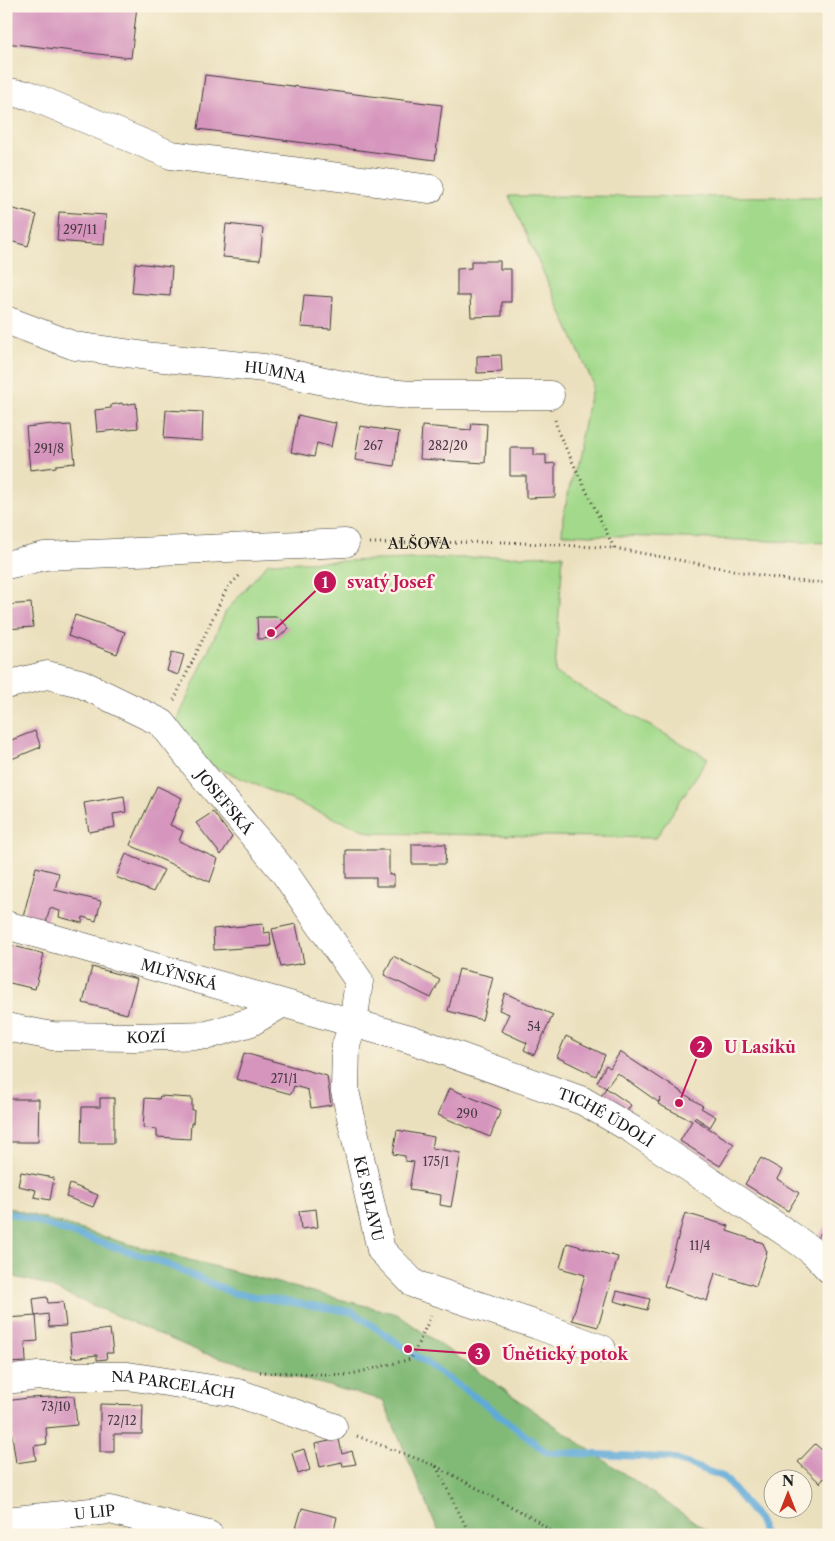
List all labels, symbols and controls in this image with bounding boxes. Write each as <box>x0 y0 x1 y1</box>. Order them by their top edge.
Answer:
house number: 297/11 <box>63 222 97 237</box>
street label: HUMNA <box>244 357 309 387</box>
house number: 267 <box>363 438 383 453</box>
house number: 282/20 <box>428 438 468 453</box>
house number: 291/8 <box>34 441 64 456</box>
street label: ALŠOVA <box>387 533 451 552</box>
callout: svatý Josef <box>312 567 443 598</box>
text: svatý Josef <box>347 572 435 592</box>
text: 1 <box>322 573 329 592</box>
street label: JOSEFSKÁ <box>191 764 258 838</box>
street label: MLÝNSKÁ <box>139 954 220 994</box>
house number: 54 <box>527 1019 541 1034</box>
street label: KOZÍ <box>126 1027 166 1047</box>
callout: U Lasíků <box>689 1031 806 1062</box>
text: 2 <box>697 1037 706 1056</box>
text: U Lasíků <box>724 1037 796 1057</box>
house number: 271/1 <box>270 1071 298 1086</box>
street label: TICHÉ ÚDOLÍ <box>555 1083 658 1151</box>
house number: 290 <box>456 1106 478 1121</box>
street label: KE SPLAVU <box>350 1154 388 1243</box>
house number: 175/1 <box>423 1154 449 1169</box>
house number: 11/4 <box>689 1238 711 1253</box>
callout: Únětický potok <box>467 1339 638 1370</box>
text: 3 <box>475 1344 483 1363</box>
text: Únětický potok <box>502 1344 628 1364</box>
street label: NA PARCELÁCH <box>111 1366 236 1402</box>
house number: 73/10 <box>41 1399 71 1414</box>
house number: 72/12 <box>107 1413 137 1428</box>
north arrow <box>762 1468 812 1518</box>
text: N <box>782 1472 794 1490</box>
street label: U LIP <box>73 1500 116 1523</box>

